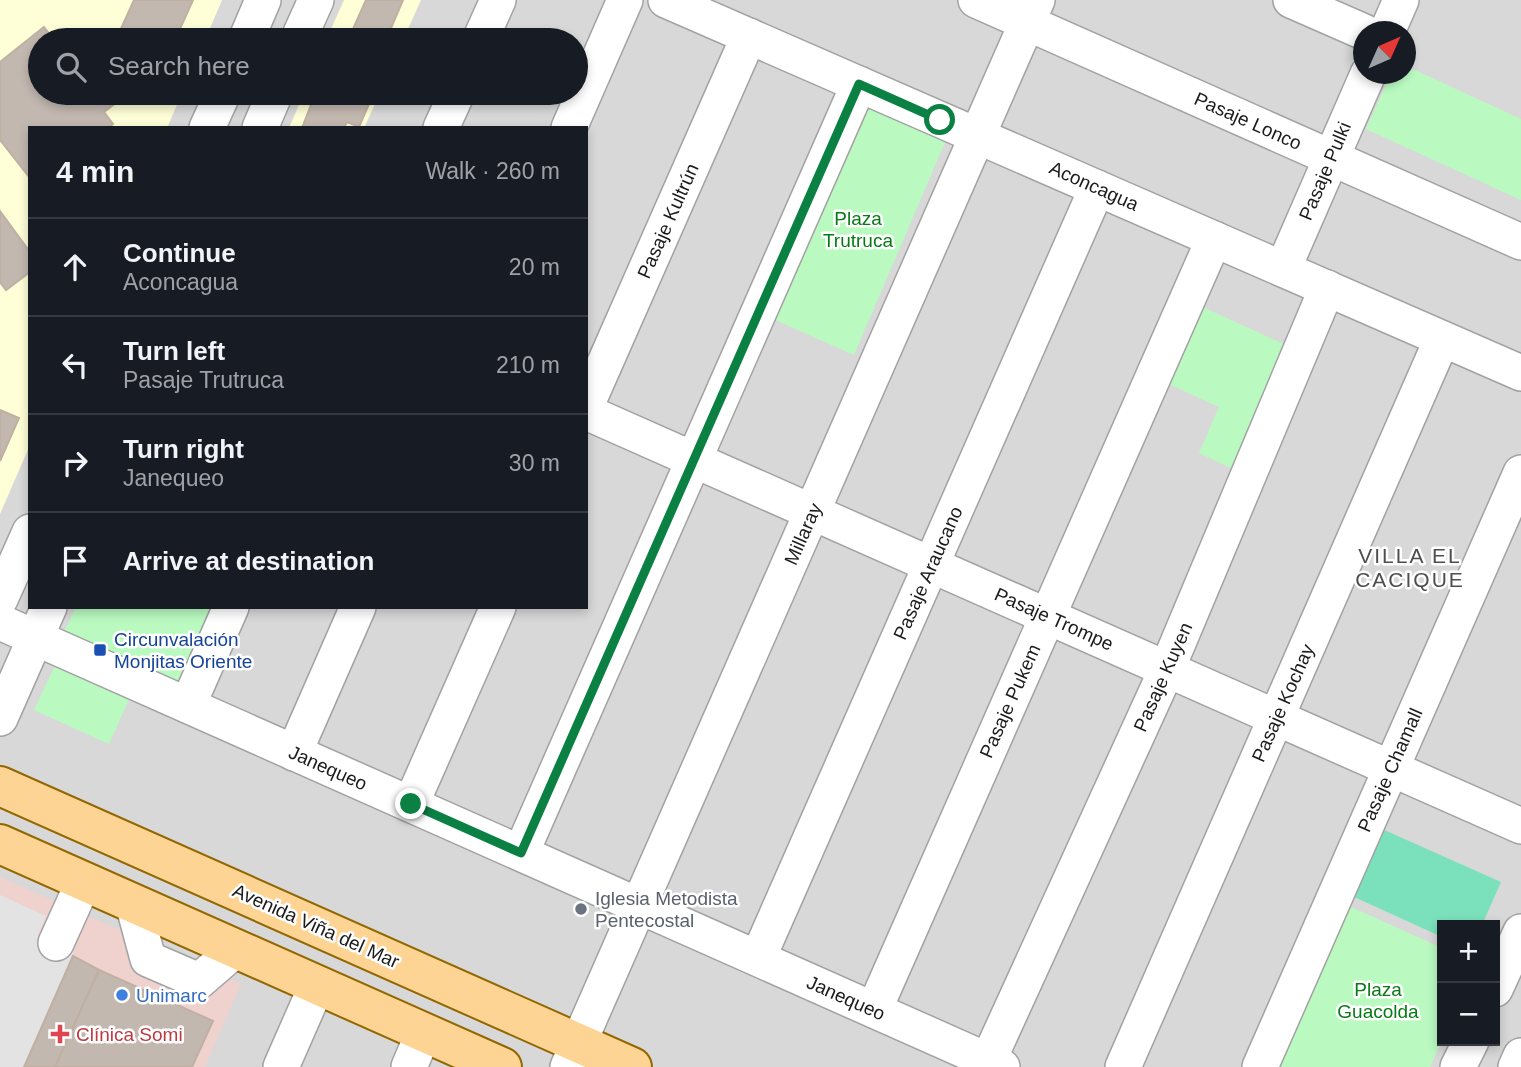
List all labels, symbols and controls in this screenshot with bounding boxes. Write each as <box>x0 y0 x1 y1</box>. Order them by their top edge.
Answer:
north arrow <box>1353 21 1416 84</box>
search box <box>28 28 588 105</box>
icon: search <box>52 48 90 86</box>
text: Search here <box>108 51 250 81</box>
street label: Pasaje Lonco <box>1191 88 1305 154</box>
route start <box>924 104 955 135</box>
street label: Pasaje Pulki <box>1295 119 1355 223</box>
text: 4 min <box>56 155 134 188</box>
street label: Aconcagua <box>1046 157 1142 215</box>
text: Walk · 260 m <box>425 158 560 184</box>
street label: Pasaje Kultrún <box>633 160 703 282</box>
park label: Plaza Trutruca <box>823 208 893 251</box>
text: Continue <box>123 238 236 268</box>
icon: ahead <box>56 248 94 286</box>
text: 20 m <box>509 254 560 280</box>
text: Aconcagua <box>123 269 238 295</box>
text: Turn left <box>123 336 225 366</box>
icon: left <box>56 346 94 384</box>
text: 210 m <box>496 352 560 378</box>
text: Pasaje Trutruca <box>123 367 284 393</box>
text: Turn right <box>123 434 244 464</box>
icon: right <box>56 444 94 482</box>
text: 30 m <box>509 450 560 476</box>
text: Janequeo <box>123 465 224 491</box>
street label: Millaray <box>780 499 826 568</box>
street label: Pasaje Araucano <box>889 503 967 643</box>
icon: arrive <box>56 542 94 580</box>
district label: VILLA EL CACIQUE <box>1355 544 1465 591</box>
text: Arrive at destination <box>123 546 374 576</box>
street label: Pasaje Trompe <box>991 583 1117 655</box>
street label: Pasaje Kuyen <box>1130 619 1196 735</box>
place label: Circunvalación Monjitas Oriente <box>114 629 252 672</box>
street label: Pasaje Kochay <box>1248 640 1319 765</box>
street label: Pasaje Pukem <box>975 641 1045 761</box>
marker: Circunvalación Monjitas Oriente <box>92 642 108 658</box>
street label: Pasaje Chamall <box>1353 705 1427 835</box>
street label: Janequeo <box>286 741 370 795</box>
route end <box>395 788 426 819</box>
street label: Avenida Viña del Mar <box>230 880 403 972</box>
place label: Iglesia Metodista Pentecostal <box>595 888 738 931</box>
marker: Iglesia Metodista Pentecostal <box>573 901 589 917</box>
map controls <box>1437 920 1500 1046</box>
button: + <box>1437 920 1500 983</box>
street label: Janequeo <box>804 971 888 1025</box>
park label: Plaza Guacolda <box>1337 979 1419 1022</box>
button: − <box>1437 983 1500 1046</box>
place label: Unimarc <box>136 985 207 1006</box>
marker: Unimarc <box>114 987 130 1003</box>
marker: Clínica Somi <box>50 1024 70 1044</box>
place label: Clínica Somi <box>76 1024 183 1045</box>

